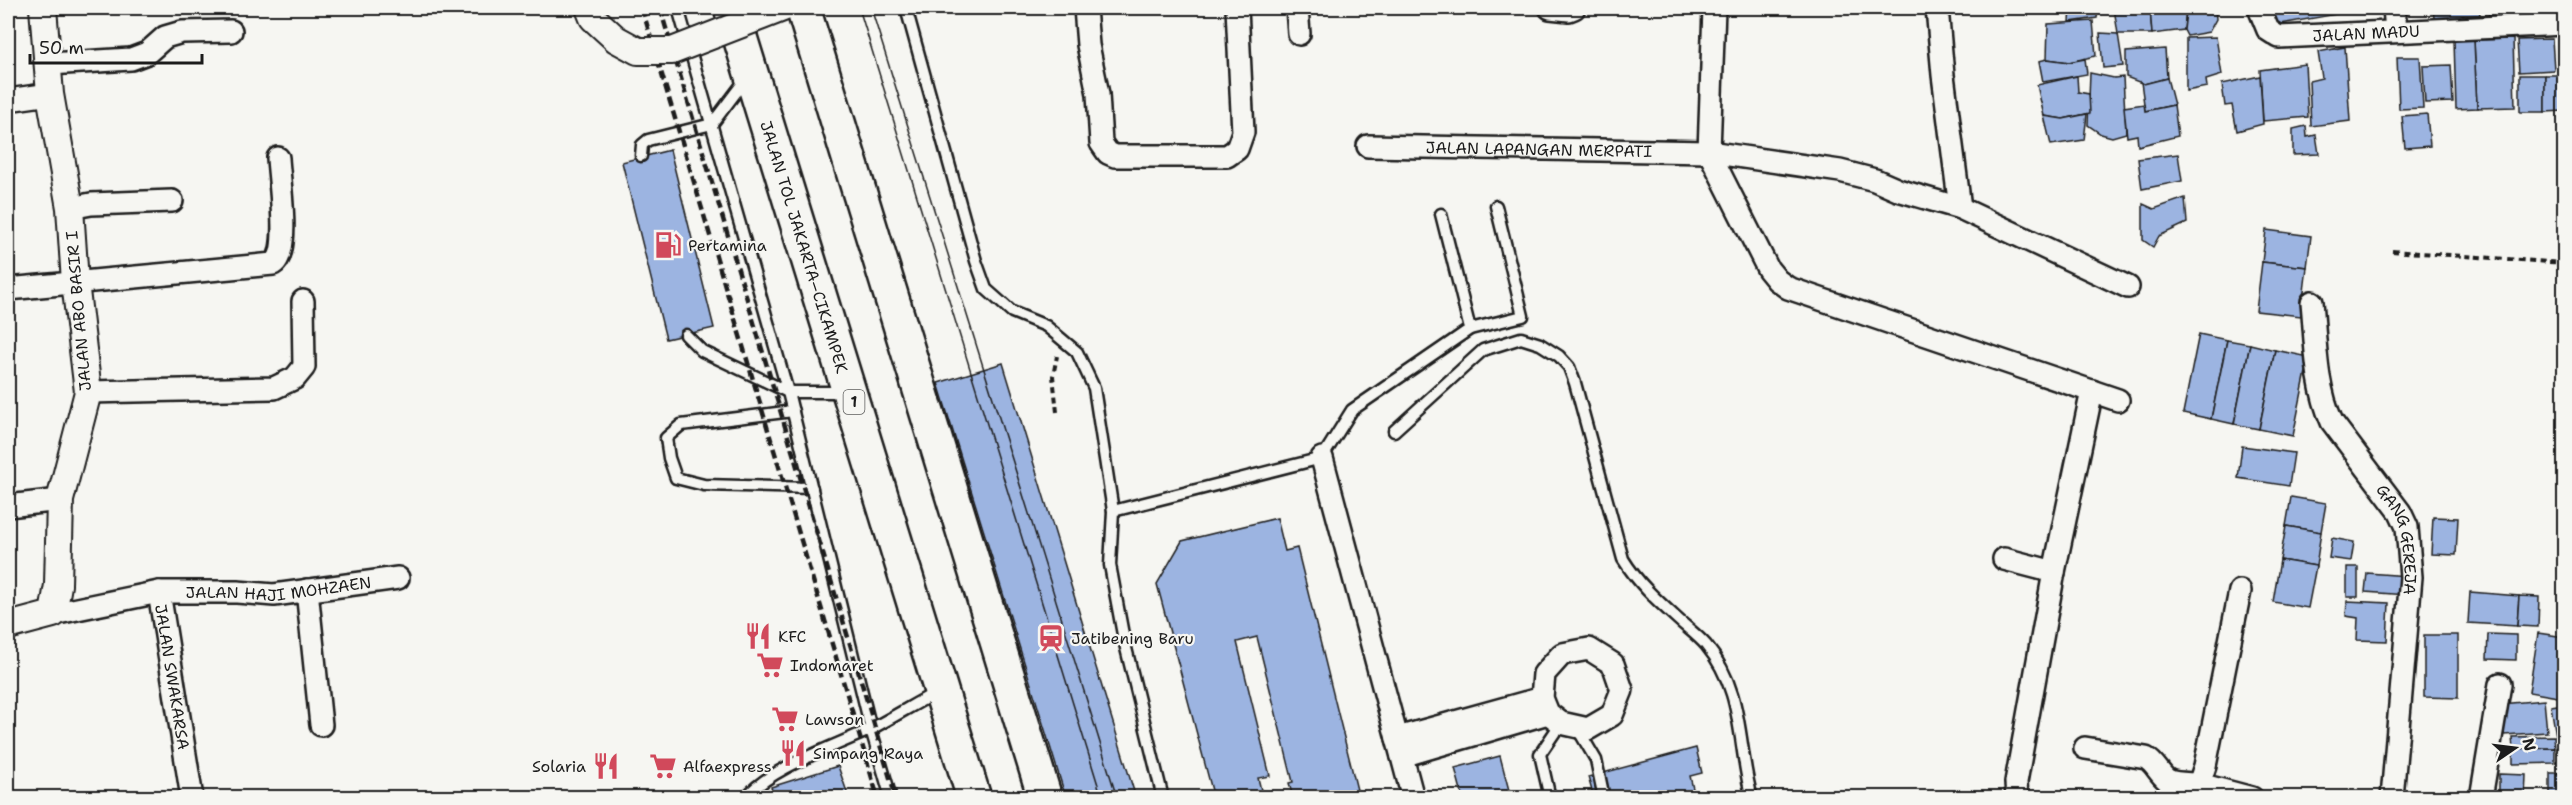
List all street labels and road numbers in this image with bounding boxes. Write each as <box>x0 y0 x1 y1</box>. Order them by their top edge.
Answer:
street label: JALAN MADU <box>2312 21 2420 46</box>
street label: JALAN TOL JAKARTA–CIKAMPEK <box>755 118 853 376</box>
street label: JALAN LAPANGAN MERPATI <box>1426 137 1653 162</box>
street label: JALAN ABO BASIR I <box>61 230 96 392</box>
road number: 1 <box>844 390 864 414</box>
street label: GANG GEREJA <box>2371 480 2421 596</box>
street label: JALAN HAJI MOHZAEN <box>185 572 372 606</box>
street label: JALAN SWAKARSA <box>150 603 194 751</box>

